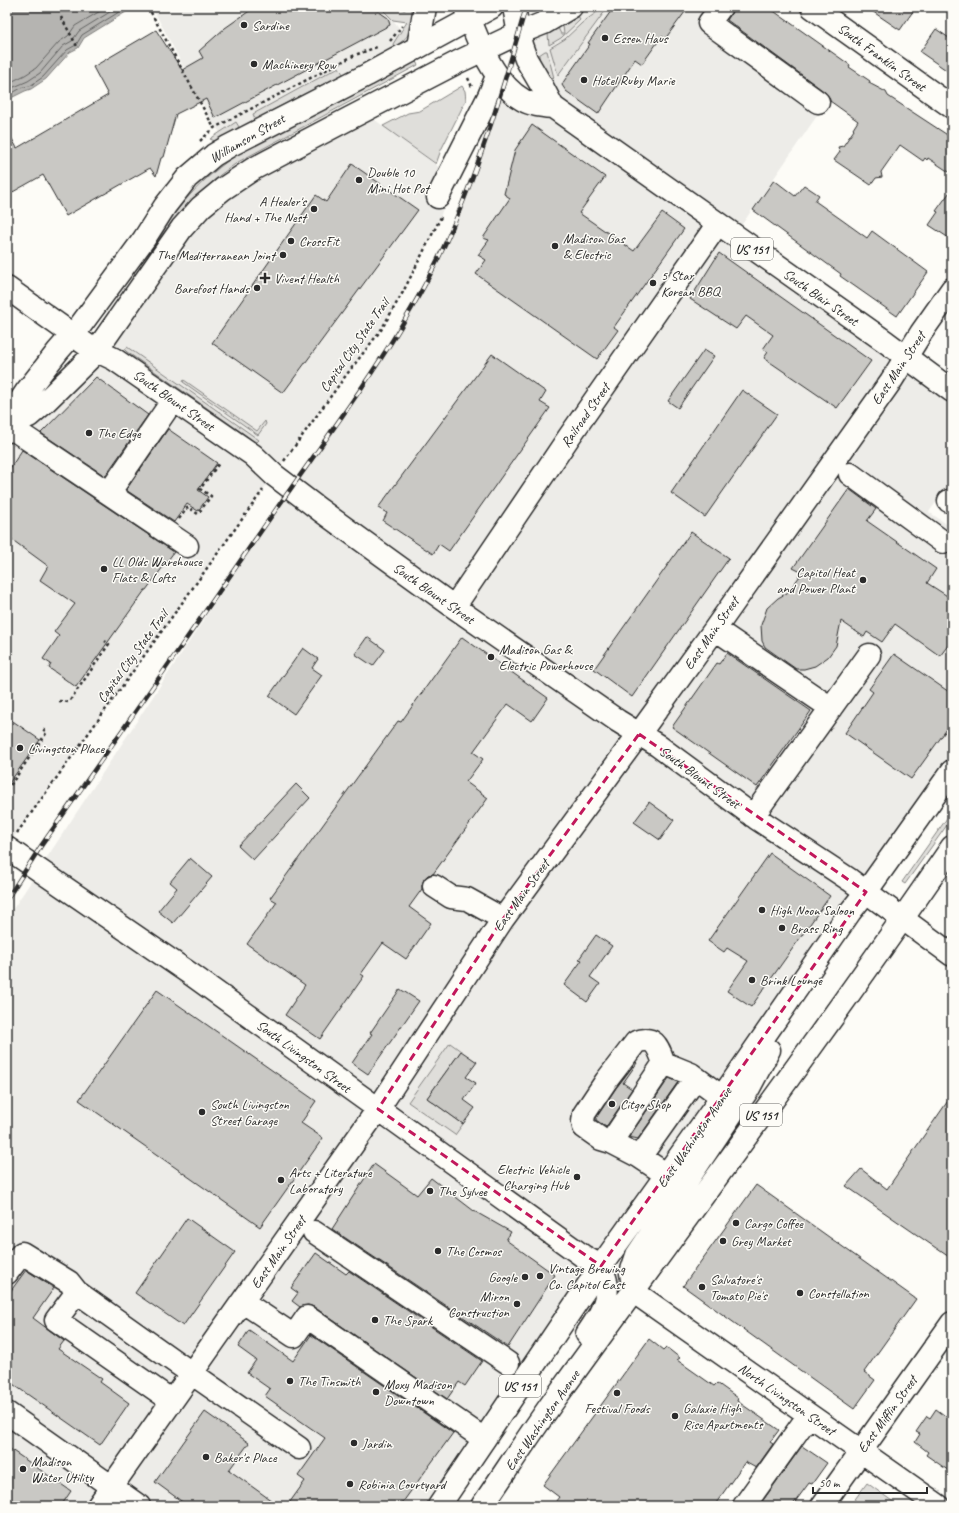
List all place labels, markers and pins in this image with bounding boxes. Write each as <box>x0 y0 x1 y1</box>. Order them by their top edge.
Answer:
place label: Sardine <box>252 17 290 34</box>
marker: Sardine <box>239 20 249 30</box>
place label: Essen Haus <box>613 30 669 47</box>
marker: Essen Haus <box>600 33 610 43</box>
place label: Machinery Row <box>262 56 338 73</box>
marker: Machinery Row <box>249 59 259 69</box>
place label: Hotel Ruby Marie <box>592 72 676 89</box>
marker: Hotel Ruby Marie <box>579 75 589 85</box>
place label: Double 10 Mini Hot Pot <box>367 164 431 197</box>
marker: Double 10 Mini Hot Pot <box>354 175 364 185</box>
place label: A Healer's Hand + The Nest <box>224 193 308 226</box>
marker: A Healer's Hand + The Nest <box>309 204 319 214</box>
place label: Madison Gas & Electric <box>563 230 626 263</box>
place label: CrossFit <box>299 233 340 250</box>
marker: CrossFit <box>286 236 296 246</box>
marker: Madison Gas & Electric <box>550 241 560 251</box>
place label: The Mediterranean Joint <box>157 247 277 264</box>
marker: The Mediterranean Joint <box>278 250 288 260</box>
place label: 5 Star Korean BBQ <box>661 267 722 300</box>
place label: Vivent Health <box>274 270 340 287</box>
marker: Vivent Health <box>259 272 271 284</box>
marker: 5 Star Korean BBQ <box>648 278 658 288</box>
place label: Barefoot Hands <box>174 280 250 297</box>
marker: Barefoot Hands <box>252 283 262 293</box>
place label: The Edge <box>97 425 142 442</box>
marker: The Edge <box>84 428 94 438</box>
place label: LL Olds Warehouse Flats & Lofts <box>112 553 203 586</box>
marker: LL Olds Warehouse Flats & Lofts <box>99 564 109 574</box>
place label: Capitol Heat and Power Plant <box>776 564 856 597</box>
marker: Capitol Heat and Power Plant <box>858 575 868 585</box>
place label: Madison Gas & Electric Powerhouse <box>499 641 594 674</box>
marker: Madison Gas & Electric Powerhouse <box>486 652 496 662</box>
place label: Livingston Place <box>28 740 105 757</box>
marker: Livingston Place <box>15 743 25 753</box>
place label: High Noon Saloon <box>770 902 855 919</box>
marker: High Noon Saloon <box>757 905 767 915</box>
place label: Brass Ring <box>790 920 843 937</box>
marker: Brass Ring <box>777 923 787 933</box>
place label: Brink Lounge <box>760 972 823 989</box>
marker: Brink Lounge <box>747 975 757 985</box>
place label: South Livingston Street Garage <box>210 1096 290 1129</box>
place label: Citgo Shop <box>620 1096 671 1113</box>
marker: Citgo Shop <box>607 1099 617 1109</box>
marker: South Livingston Street Garage <box>197 1107 207 1117</box>
place label: Electric Vehicle Charging Hub <box>497 1161 570 1194</box>
place label: Arts + Literature Laboratory <box>289 1164 373 1197</box>
marker: Electric Vehicle Charging Hub <box>572 1172 582 1182</box>
marker: Arts + Literature Laboratory <box>276 1175 286 1185</box>
place label: The Sylvee <box>438 1183 488 1200</box>
marker: The Sylvee <box>425 1186 435 1196</box>
place label: Cargo Coffee <box>744 1215 804 1232</box>
marker: Cargo Coffee <box>731 1218 741 1228</box>
place label: Grey Market <box>731 1233 792 1250</box>
marker: Grey Market <box>718 1236 728 1246</box>
place label: The Cosmos <box>446 1243 502 1260</box>
marker: The Cosmos <box>433 1246 443 1256</box>
place label: Vintage Brewing Co. Capitol East <box>548 1260 626 1293</box>
place label: Google <box>488 1269 518 1286</box>
marker: Vintage Brewing Co. Capitol East <box>535 1271 545 1281</box>
place label: Salvatore's Tomato Pie's <box>710 1271 768 1304</box>
marker: Google <box>520 1272 530 1282</box>
marker: Salvatore's Tomato Pie's <box>697 1282 707 1292</box>
place label: Constellation <box>808 1285 869 1302</box>
place label: Miron Construction <box>448 1288 510 1321</box>
marker: Constellation <box>795 1288 805 1298</box>
marker: Miron Construction <box>512 1299 522 1309</box>
place label: The Spark <box>383 1312 434 1329</box>
marker: The Spark <box>370 1315 380 1325</box>
place label: The Tinsmith <box>298 1373 361 1390</box>
marker: The Tinsmith <box>285 1376 295 1386</box>
place label: Moxy Madison Downtown <box>384 1376 453 1409</box>
marker: Moxy Madison Downtown <box>371 1387 381 1397</box>
marker: Festival Foods <box>612 1388 622 1398</box>
place label: Festival Foods <box>584 1400 651 1417</box>
place label: Galaxie High Rise Apartments <box>683 1400 764 1433</box>
marker: Galaxie High Rise Apartments <box>670 1411 680 1421</box>
place label: Jardin <box>361 1435 392 1452</box>
marker: Jardin <box>349 1438 359 1448</box>
place label: Baker's Place <box>214 1449 278 1466</box>
marker: Baker's Place <box>201 1452 211 1462</box>
place label: Madison Water Utility <box>31 1453 94 1486</box>
marker: Madison Water Utility <box>18 1464 28 1474</box>
place label: Robinia Courtyard <box>358 1476 448 1493</box>
marker: Robinia Courtyard <box>345 1479 355 1489</box>

